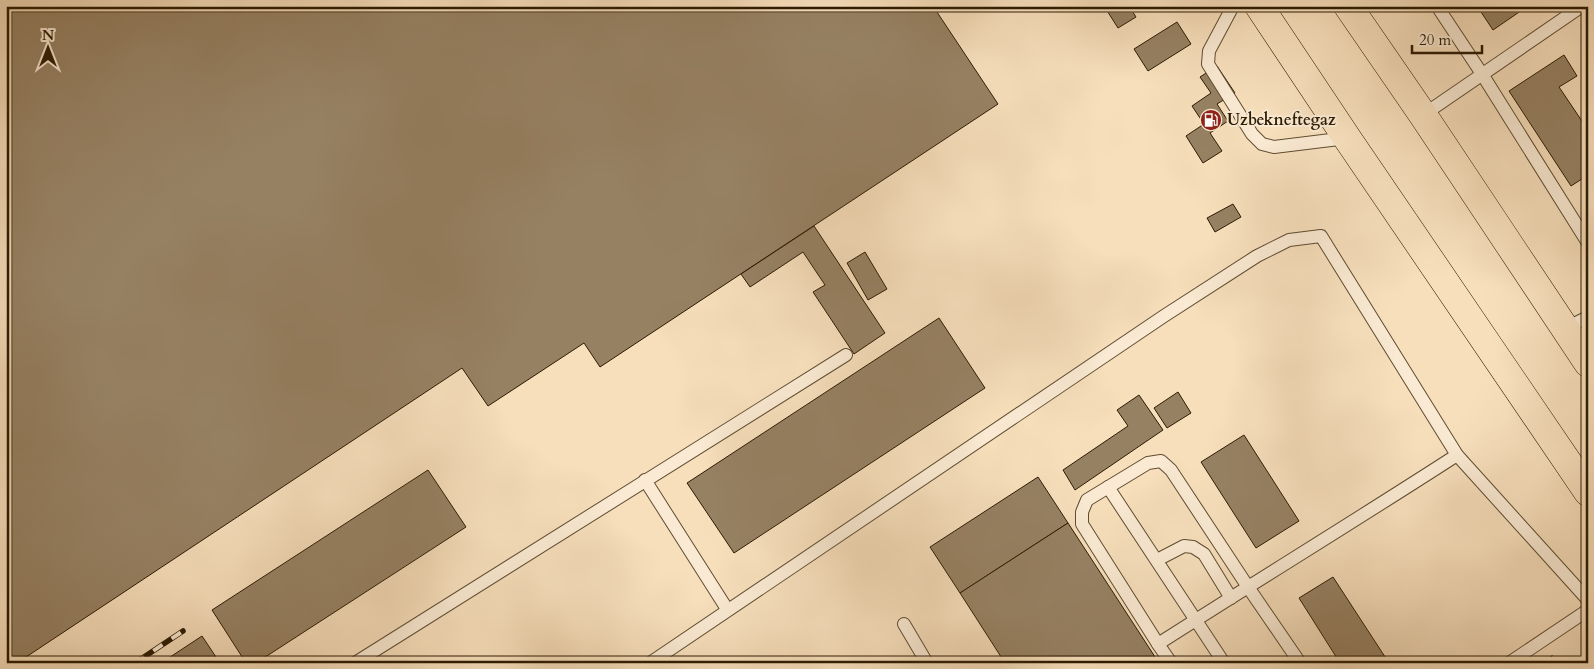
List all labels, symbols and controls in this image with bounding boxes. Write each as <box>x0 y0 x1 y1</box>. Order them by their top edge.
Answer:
north arrow <box>22 22 72 72</box>
scale bar <box>1412 22 1482 54</box>
text: N <box>42 26 54 45</box>
text: 20 m <box>1419 30 1451 50</box>
fuel station icon: Uzbekneftegaz <box>1199 108 1223 132</box>
place label: Uzbekneftegaz <box>1227 109 1336 131</box>

